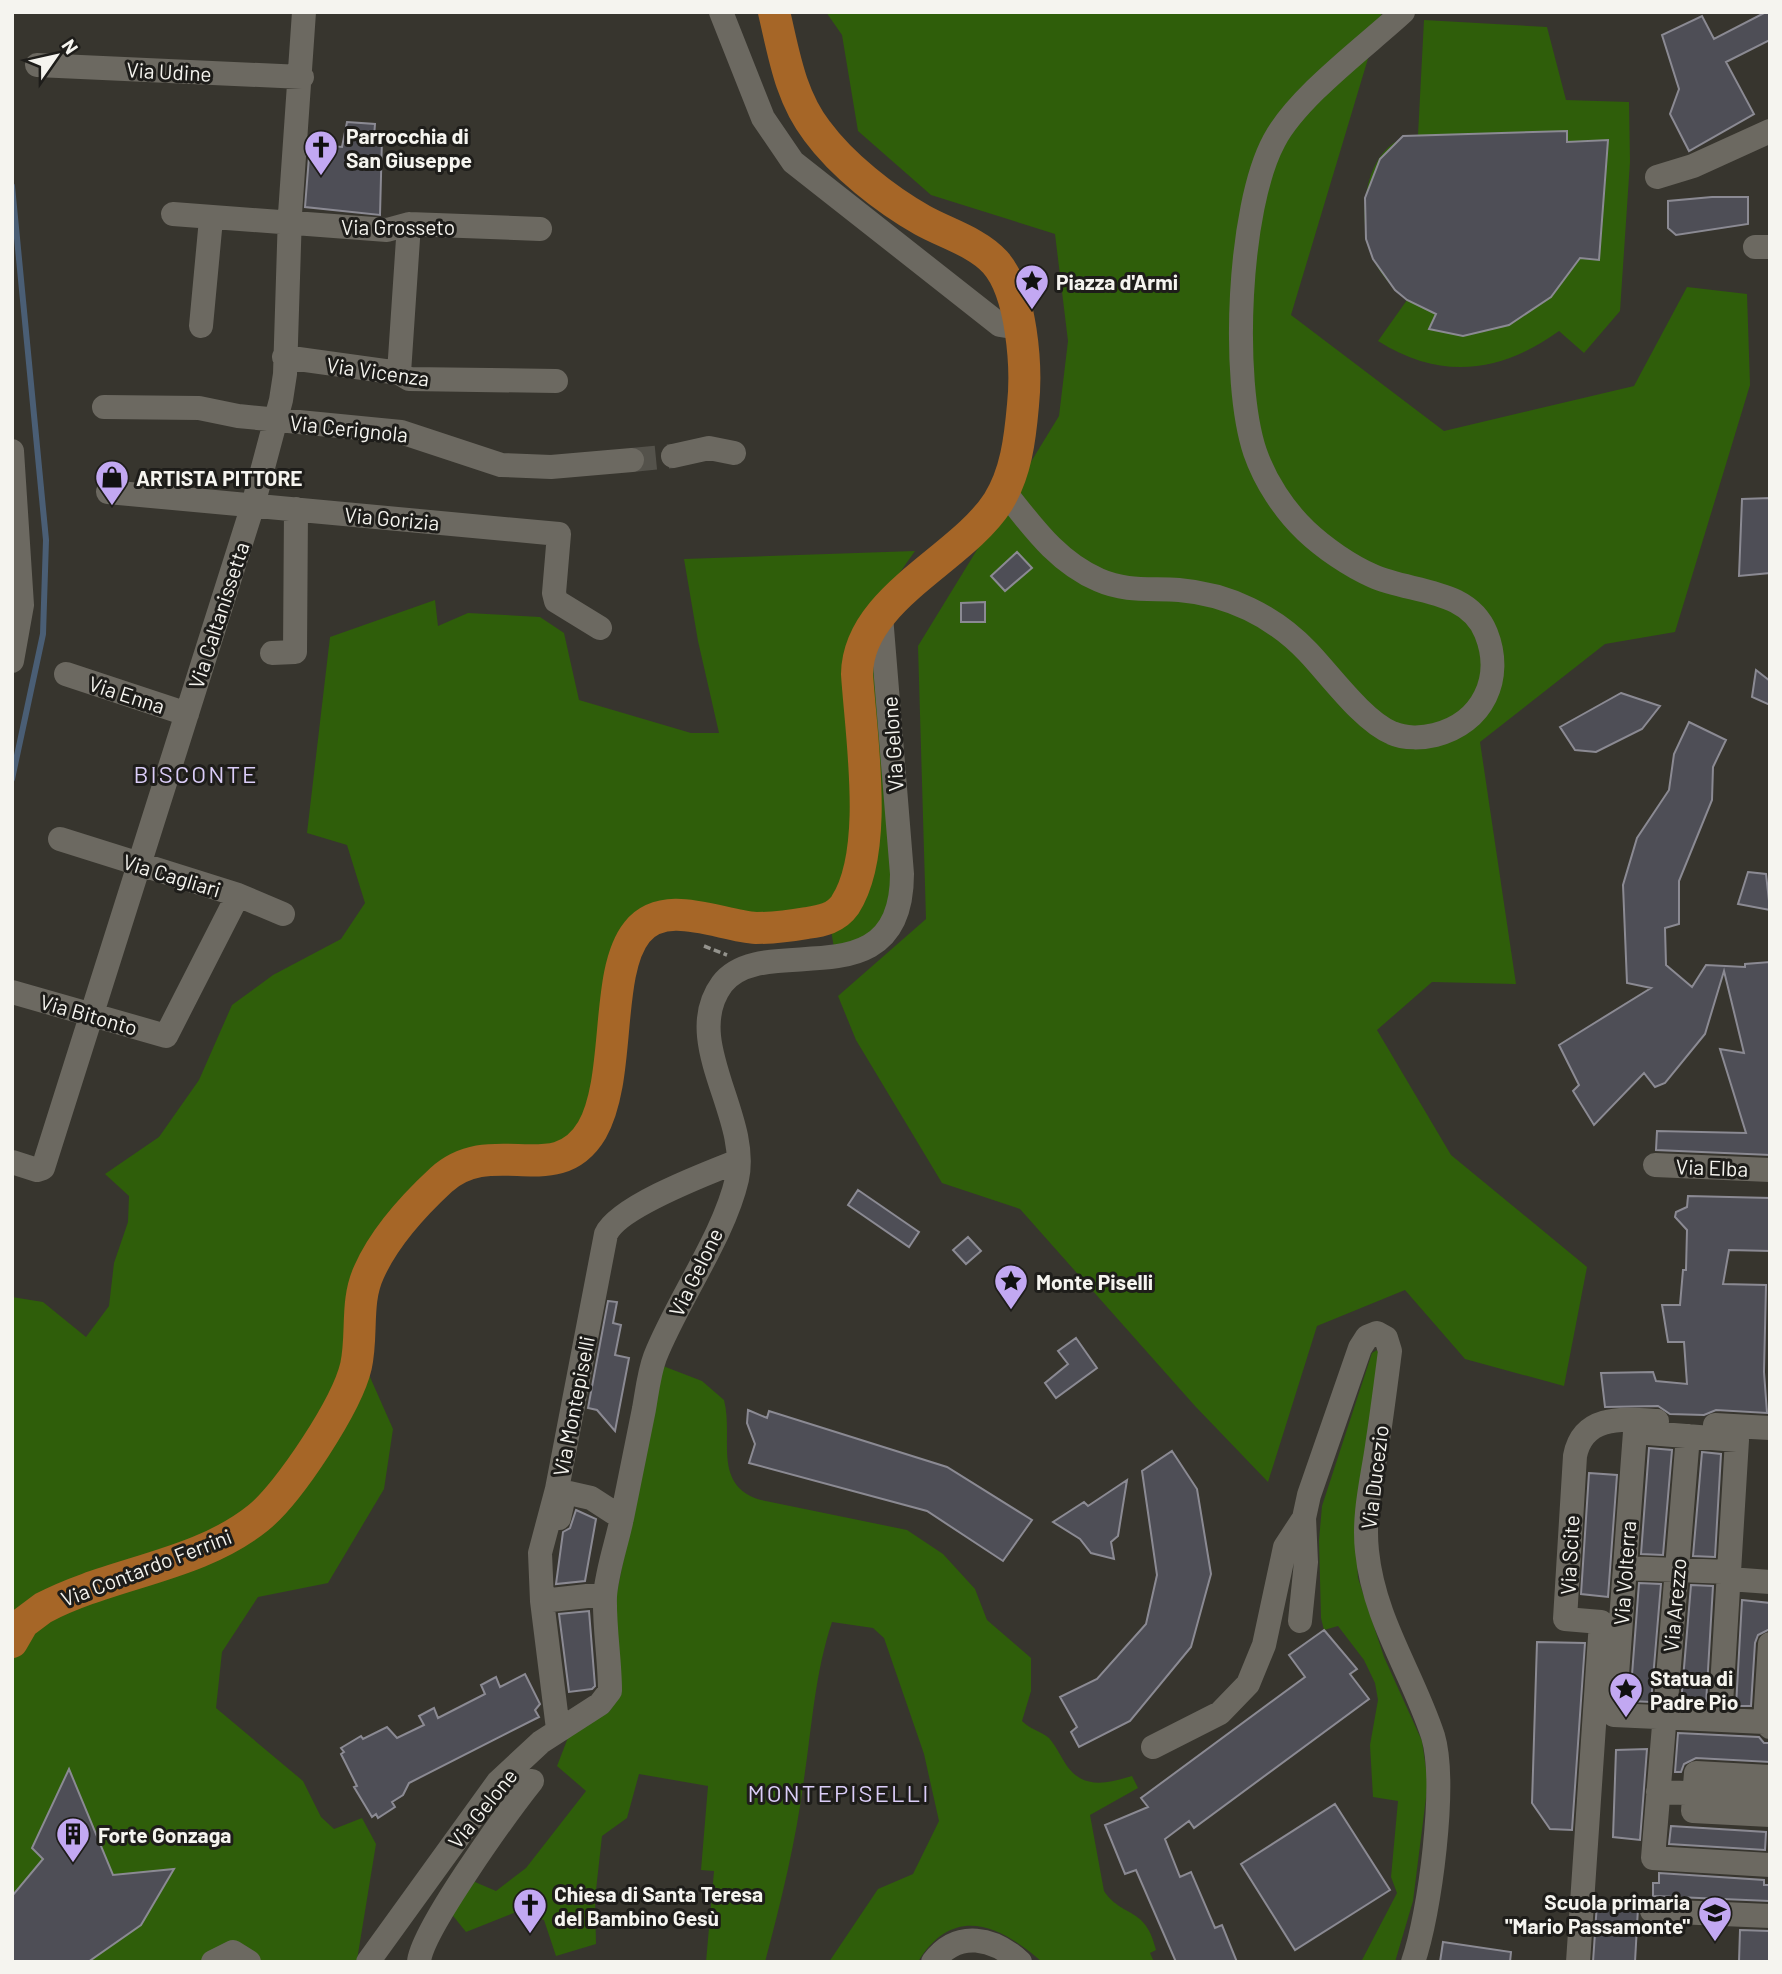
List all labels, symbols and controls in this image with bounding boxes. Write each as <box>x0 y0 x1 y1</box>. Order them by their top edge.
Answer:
north arrow <box>21 21 91 91</box>
text: N <box>57 35 84 58</box>
street label: Via Udine <box>126 56 212 86</box>
place label: Parrocchia di San Giuseppe <box>346 123 472 172</box>
church icon: Parrocchia di San Giuseppe <box>302 128 340 177</box>
street label: Via Grosseto <box>341 214 455 239</box>
place icon: Piazza d'Armi <box>1013 262 1051 311</box>
place label: Piazza d'Armi <box>1056 269 1178 294</box>
street label: Via Vicenza <box>325 351 431 391</box>
street label: Via Cerignola <box>289 409 409 447</box>
shop icon: ARTISTA PITTORE <box>93 458 131 507</box>
place label: ARTISTA PITTORE <box>136 465 303 490</box>
street label: Via Gorizia <box>343 501 441 535</box>
street label: Via Caltanissetta <box>182 538 254 692</box>
street label: Via Enna <box>86 670 168 718</box>
street label: Via Gelone <box>876 696 908 792</box>
district label: BISCONTE <box>133 759 259 788</box>
street label: Via Cagliari <box>120 848 224 902</box>
street label: Via Bitonto <box>37 988 141 1040</box>
street label: Via Elba <box>1675 1153 1749 1181</box>
street label: Via Gelone <box>663 1224 727 1320</box>
place icon: Monte Piselli <box>992 1262 1030 1311</box>
place label: Monte Piselli <box>1036 1269 1153 1294</box>
street label: Via Montepiselli <box>547 1334 599 1478</box>
street label: Via Ducezio <box>1355 1423 1393 1531</box>
street label: Via Scite <box>1554 1515 1584 1595</box>
street label: Via Volterra <box>1608 1520 1640 1626</box>
street label: Via Contardo Ferrini <box>57 1523 235 1611</box>
street label: Via Arezzo <box>1657 1557 1691 1653</box>
place label: Statua di Padre Pio <box>1650 1665 1738 1714</box>
place icon: Statua di Padre Pio <box>1607 1670 1645 1719</box>
street label: Via Gelone <box>442 1763 522 1853</box>
district label: MONTEPISELLI <box>748 1778 930 1807</box>
building icon: Forte Gonzaga <box>54 1815 92 1864</box>
place label: Forte Gonzaga <box>98 1822 231 1847</box>
place label: Chiesa di Santa Teresa del Bambino Gesù <box>554 1881 763 1930</box>
church icon: Chiesa di Santa Teresa del Bambino Gesù <box>511 1886 549 1935</box>
place label: Scuola primaria "Mario Passamonte" <box>1505 1889 1690 1938</box>
school or university icon: Scuola primaria "Mario Passamonte" <box>1696 1894 1734 1943</box>

